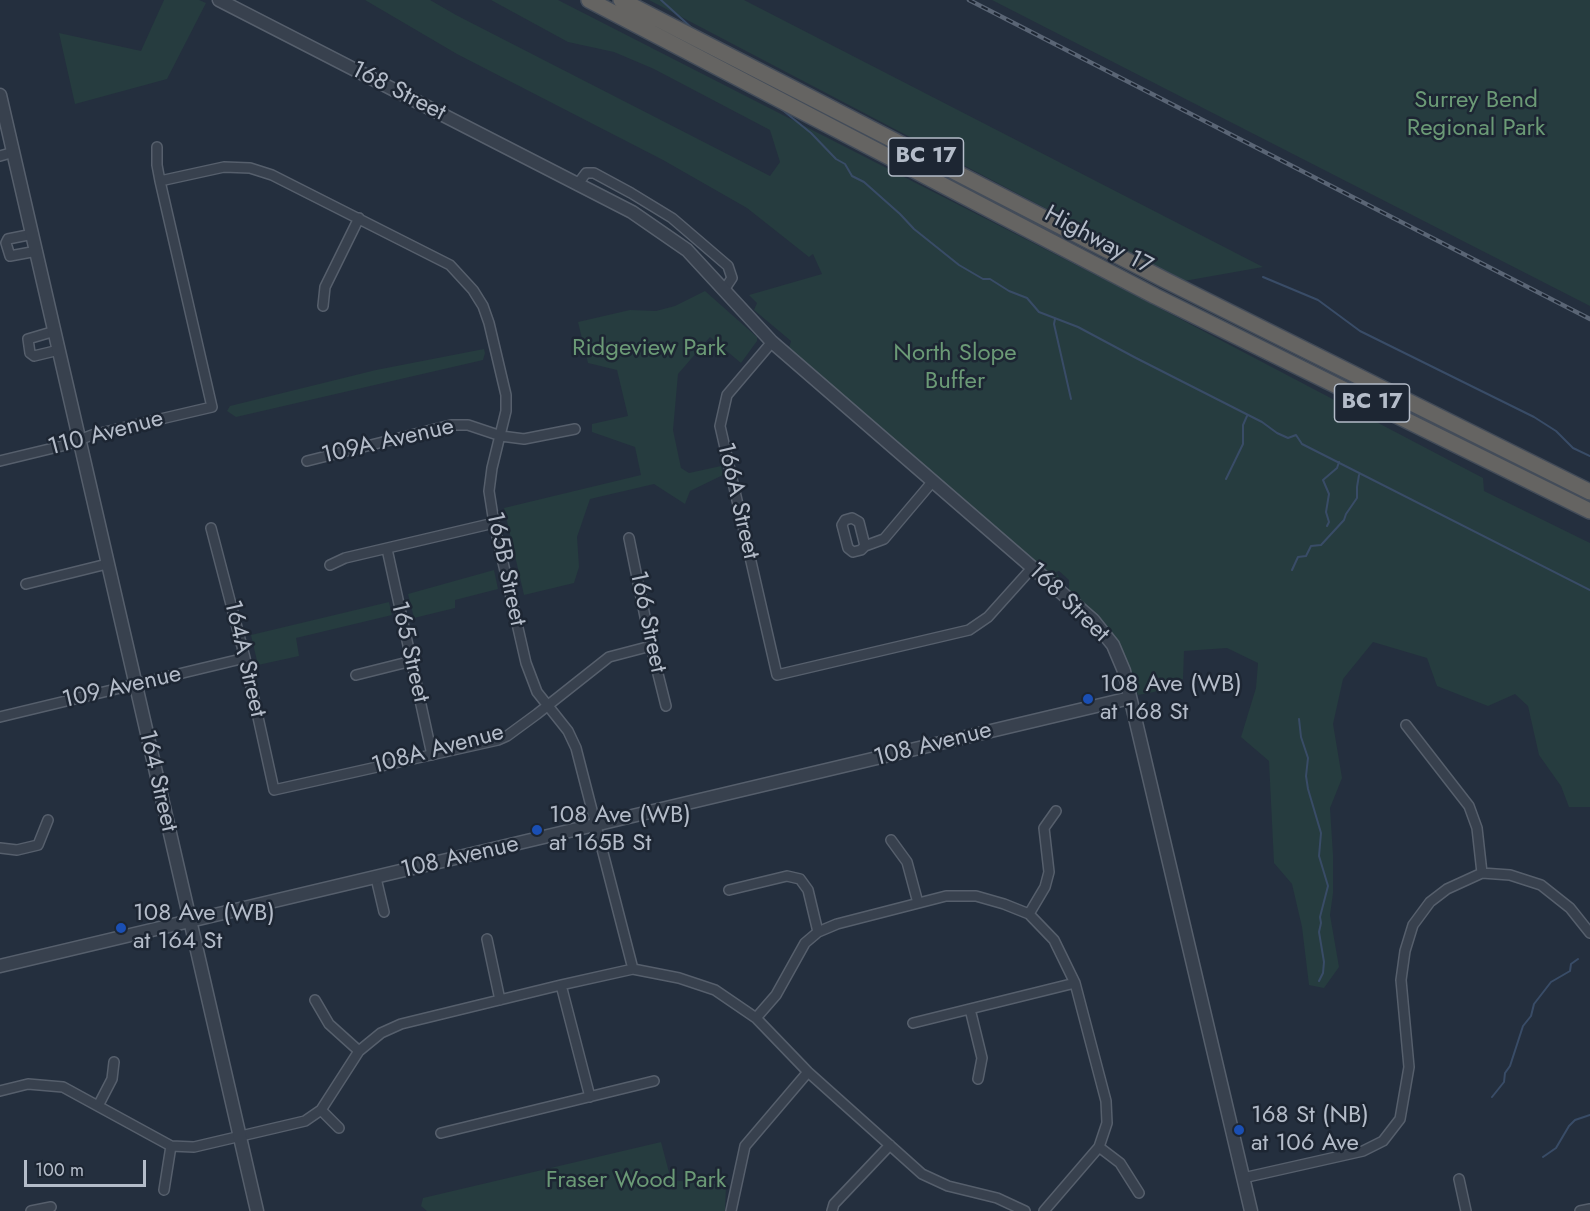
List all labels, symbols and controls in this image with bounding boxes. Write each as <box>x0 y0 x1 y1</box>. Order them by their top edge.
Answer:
street label: 168 Street <box>346 56 450 128</box>
park label: Surrey Bend Regional Park <box>1407 87 1545 143</box>
road number: BC 17 <box>888 138 964 176</box>
street label: Highway 17 <box>1039 200 1157 282</box>
park label: Ridgeview Park <box>572 335 726 363</box>
park label: North Slope Buffer <box>893 340 1017 396</box>
road number: BC 17 <box>1334 384 1410 422</box>
street label: 110 Avenue <box>45 405 167 463</box>
street label: 109A Avenue <box>319 413 457 471</box>
street label: 166A Street <box>710 440 764 562</box>
street label: 165B Street <box>479 509 531 629</box>
street label: 168 Street <box>1021 557 1115 649</box>
street label: 166 Street <box>622 569 672 675</box>
street label: 164A Street <box>217 598 271 720</box>
street label: 165 Street <box>383 599 435 705</box>
street label: 109 Avenue <box>60 660 184 716</box>
place label: 108 Ave (WB) at 168 St <box>1100 671 1242 727</box>
marker: 108 Ave (WB) at 168 St <box>1081 692 1095 706</box>
street label: 108 Avenue <box>871 716 995 774</box>
street label: 108A Avenue <box>369 719 507 781</box>
street label: 164 Street <box>131 728 183 834</box>
place label: 108 Ave (WB) at 165B St <box>549 802 691 858</box>
marker: 108 Ave (WB) at 165B St <box>530 823 544 837</box>
street label: 108 Avenue <box>398 830 522 886</box>
place label: 108 Ave (WB) at 164 St <box>133 900 275 956</box>
marker: 108 Ave (WB) at 164 St <box>114 921 128 935</box>
place label: 168 St (NB) at 106 Ave <box>1251 1102 1369 1158</box>
marker: 168 St (NB) at 106 Ave <box>1232 1123 1246 1137</box>
scale bar <box>27 1148 148 1186</box>
text: 100 m <box>35 1157 84 1183</box>
park label: Fraser Wood Park <box>546 1167 726 1195</box>

